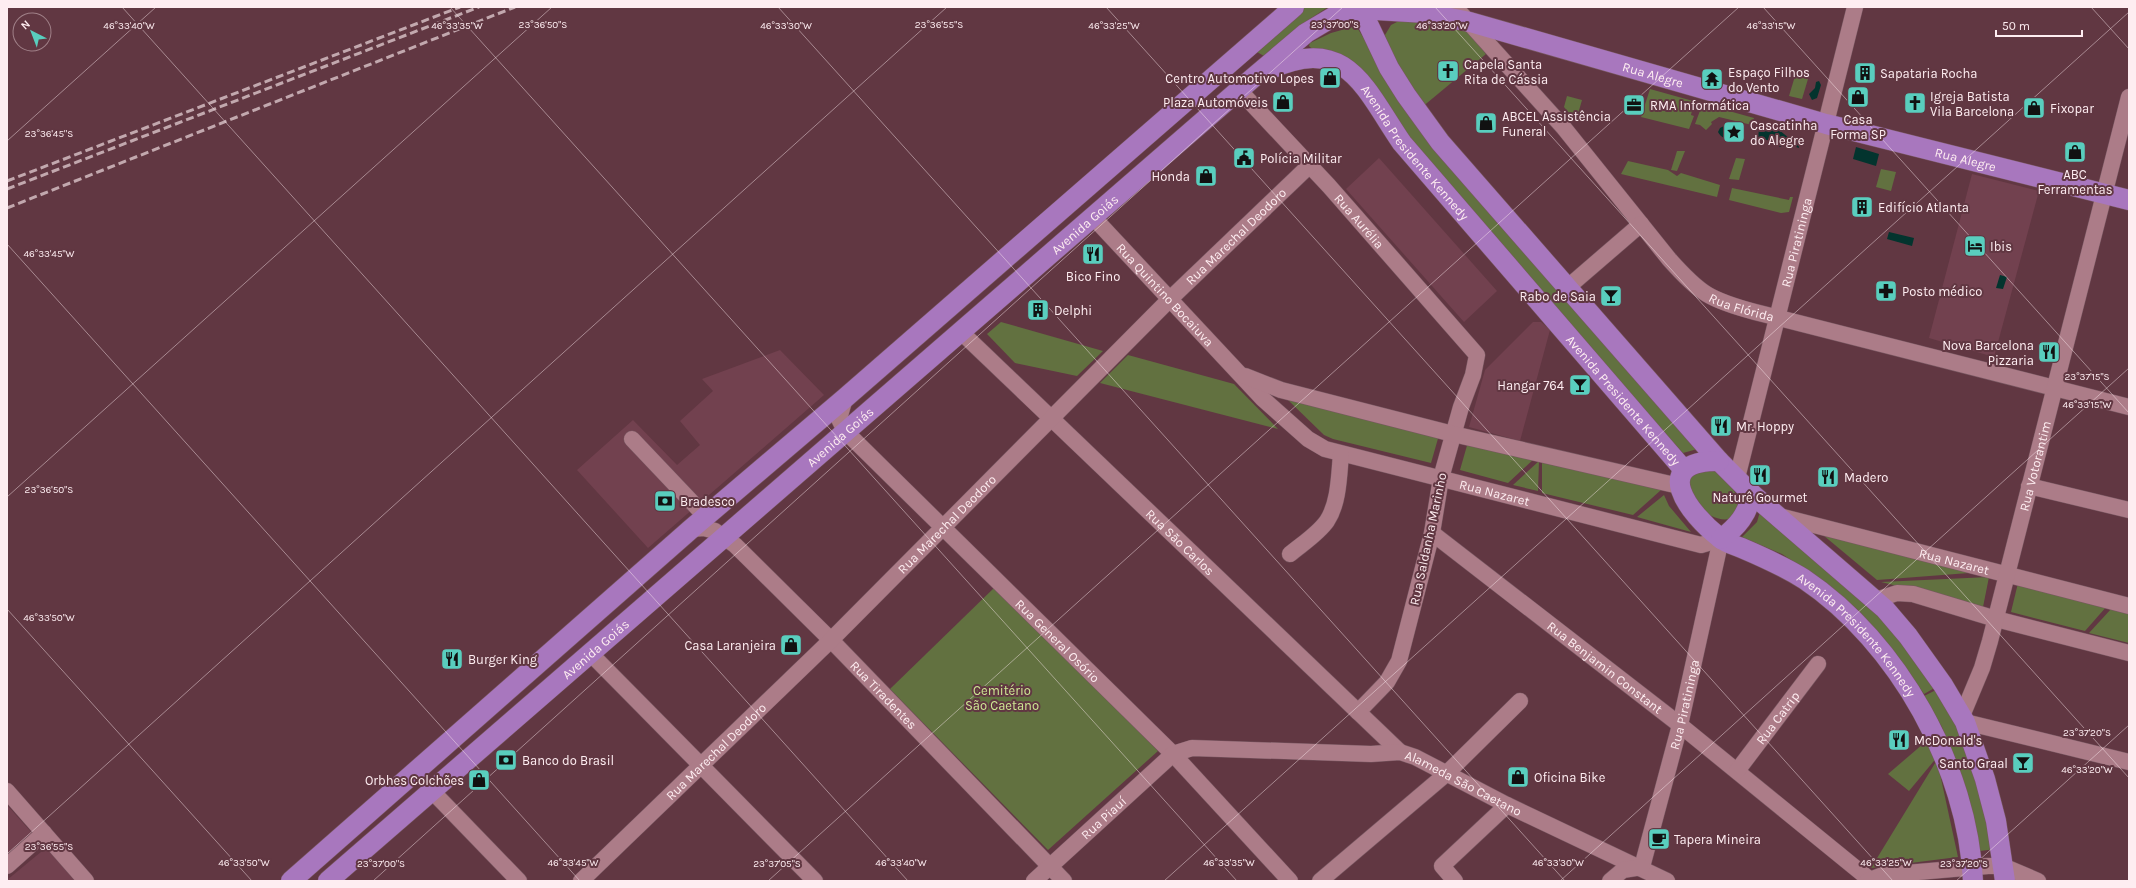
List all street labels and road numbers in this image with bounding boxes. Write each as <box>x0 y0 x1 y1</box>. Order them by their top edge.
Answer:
street label: Rua Alegre <box>1621 59 1685 90</box>
street label: Avenida Presidente Kennedy <box>1358 82 1472 223</box>
street label: Rua Alegre <box>1933 144 1998 174</box>
street label: Rua Marechal Deodoro <box>1182 185 1289 288</box>
street label: Avenida Goiás <box>1048 191 1121 257</box>
street label: Rua Aurélia <box>1332 191 1387 251</box>
street label: Rua Piratininga <box>1778 196 1815 289</box>
street label: Rua Quintino Bocaiuva <box>1114 240 1217 349</box>
street label: Rua Flórida <box>1707 289 1776 324</box>
street label: Avenida Presidente Kennedy <box>1563 332 1684 468</box>
street label: Avenida Goiás <box>804 403 877 470</box>
street label: Rua Votorantim <box>2016 419 2054 513</box>
street label: Rua Marechal Deodoro <box>894 471 999 576</box>
street label: Rua Saldanha Marinho <box>1407 471 1449 607</box>
street label: Rua Nazaret <box>1458 476 1531 508</box>
street label: Rua São Carlos <box>1143 506 1218 578</box>
street label: Rua Nazaret <box>1918 545 1991 577</box>
street label: Avenida Presidente Kennedy <box>1795 569 1919 700</box>
street label: Rua General Osório <box>1013 596 1103 685</box>
street label: Avenida Goiás <box>559 616 632 682</box>
street label: Rua Benjamin Constant <box>1545 618 1666 716</box>
street label: Rua Tiradentes <box>848 657 920 732</box>
street label: Rua Piratininga <box>1666 658 1702 751</box>
street label: Rua Catrip <box>1753 688 1802 747</box>
street label: Rua Marechal Deodoro <box>662 700 769 803</box>
street label: Alameda São Caetano <box>1403 747 1524 818</box>
street label: Rua Piauí <box>1078 793 1129 842</box>

